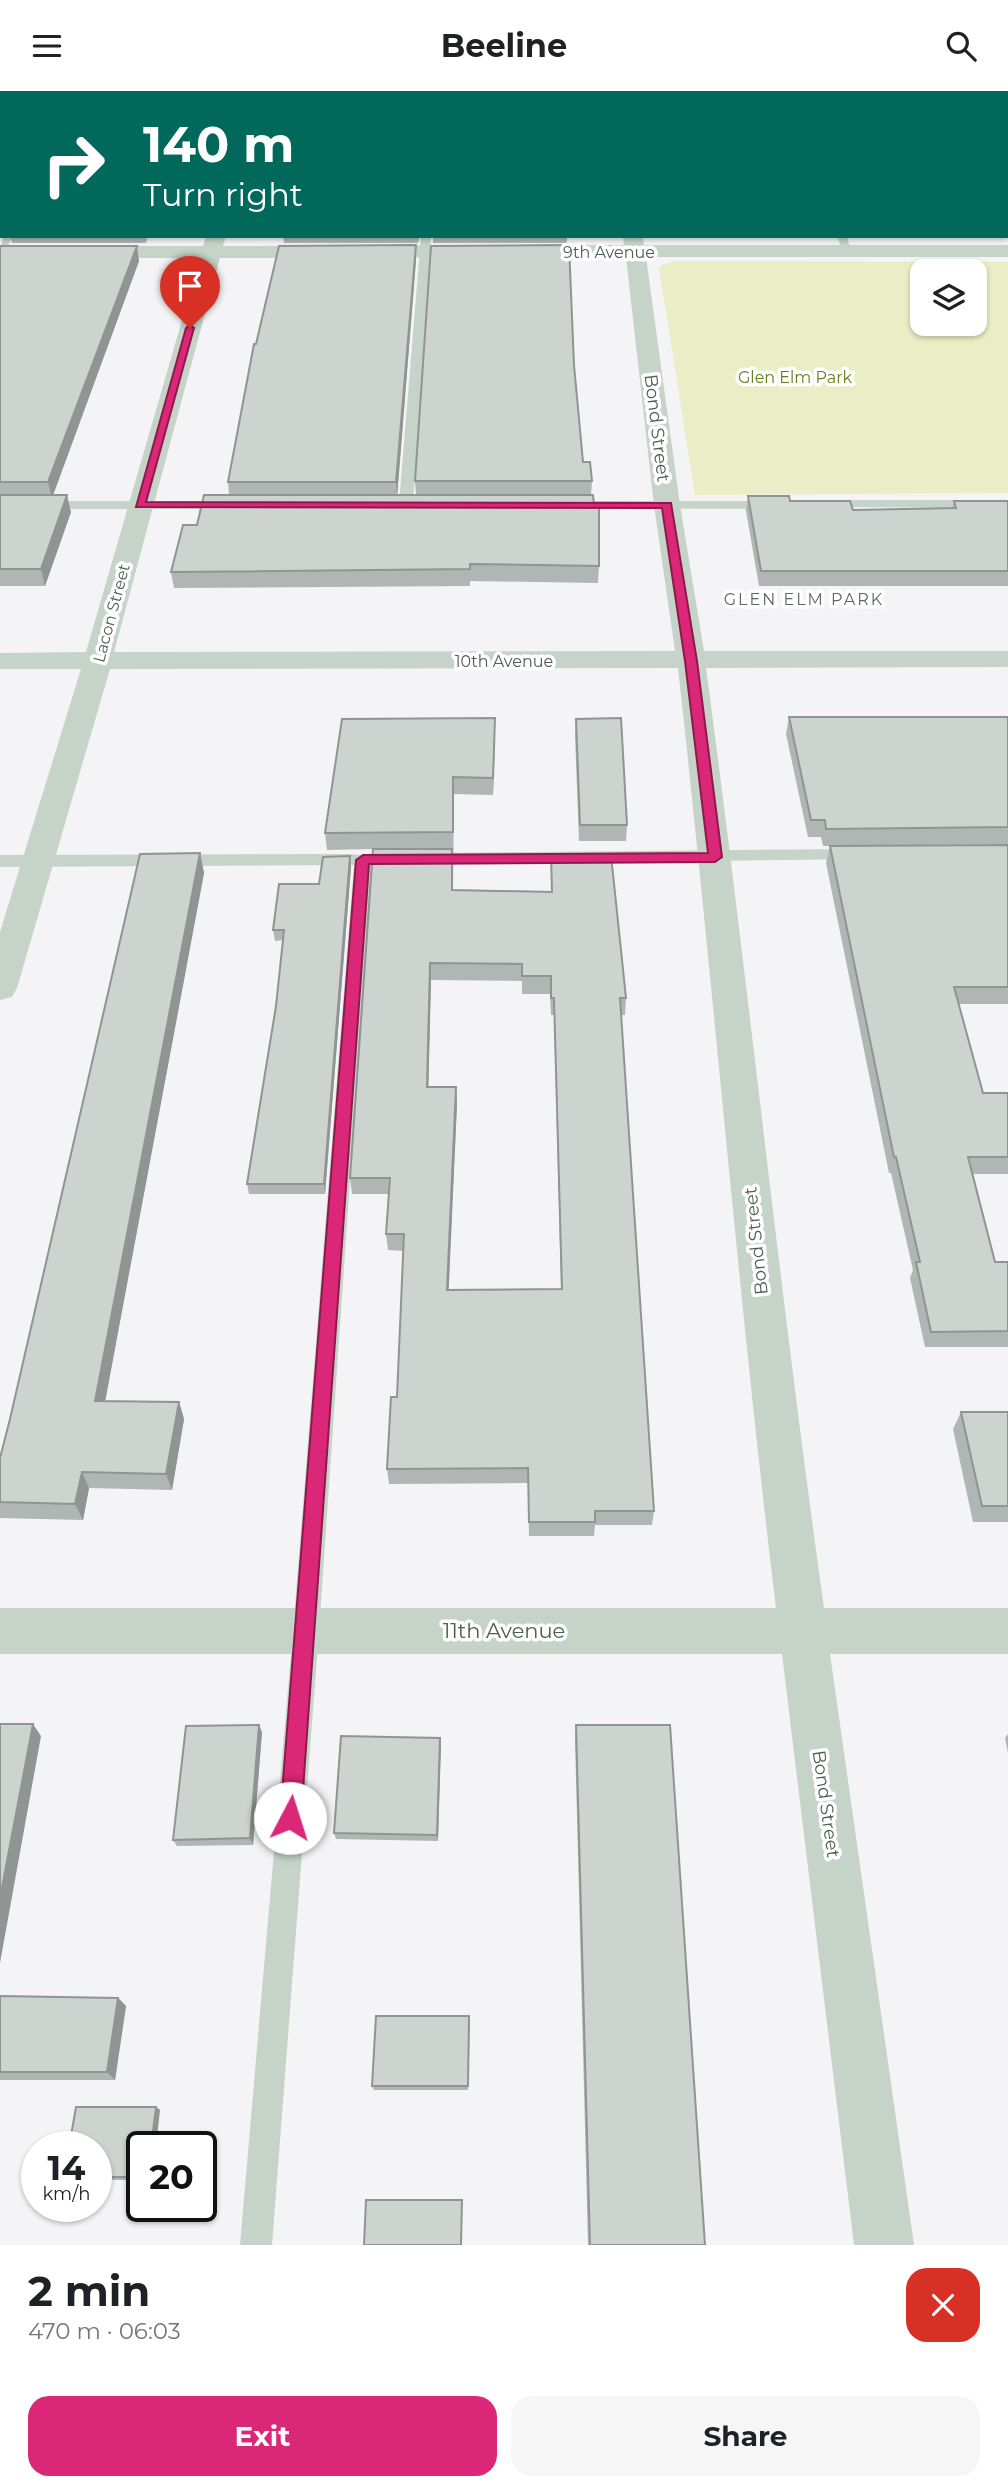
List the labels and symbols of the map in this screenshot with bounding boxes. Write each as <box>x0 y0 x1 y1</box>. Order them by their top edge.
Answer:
street label: 9th Avenue <box>563 243 655 262</box>
pin <box>160 256 220 328</box>
park label: Glen Elm Park <box>738 368 852 387</box>
street label: Bond Street <box>639 373 675 483</box>
street label: Lacon Street <box>89 561 134 664</box>
district label: GLEN ELM PARK <box>724 590 884 609</box>
street label: 10th Avenue <box>455 652 553 671</box>
street label: Bond Street <box>739 1186 773 1296</box>
street label: 11th Avenue <box>443 1618 565 1643</box>
street label: Bond Street <box>808 1749 844 1859</box>
position arrow <box>253 1781 327 1855</box>
speed limit sign: 20 <box>126 2131 217 2222</box>

